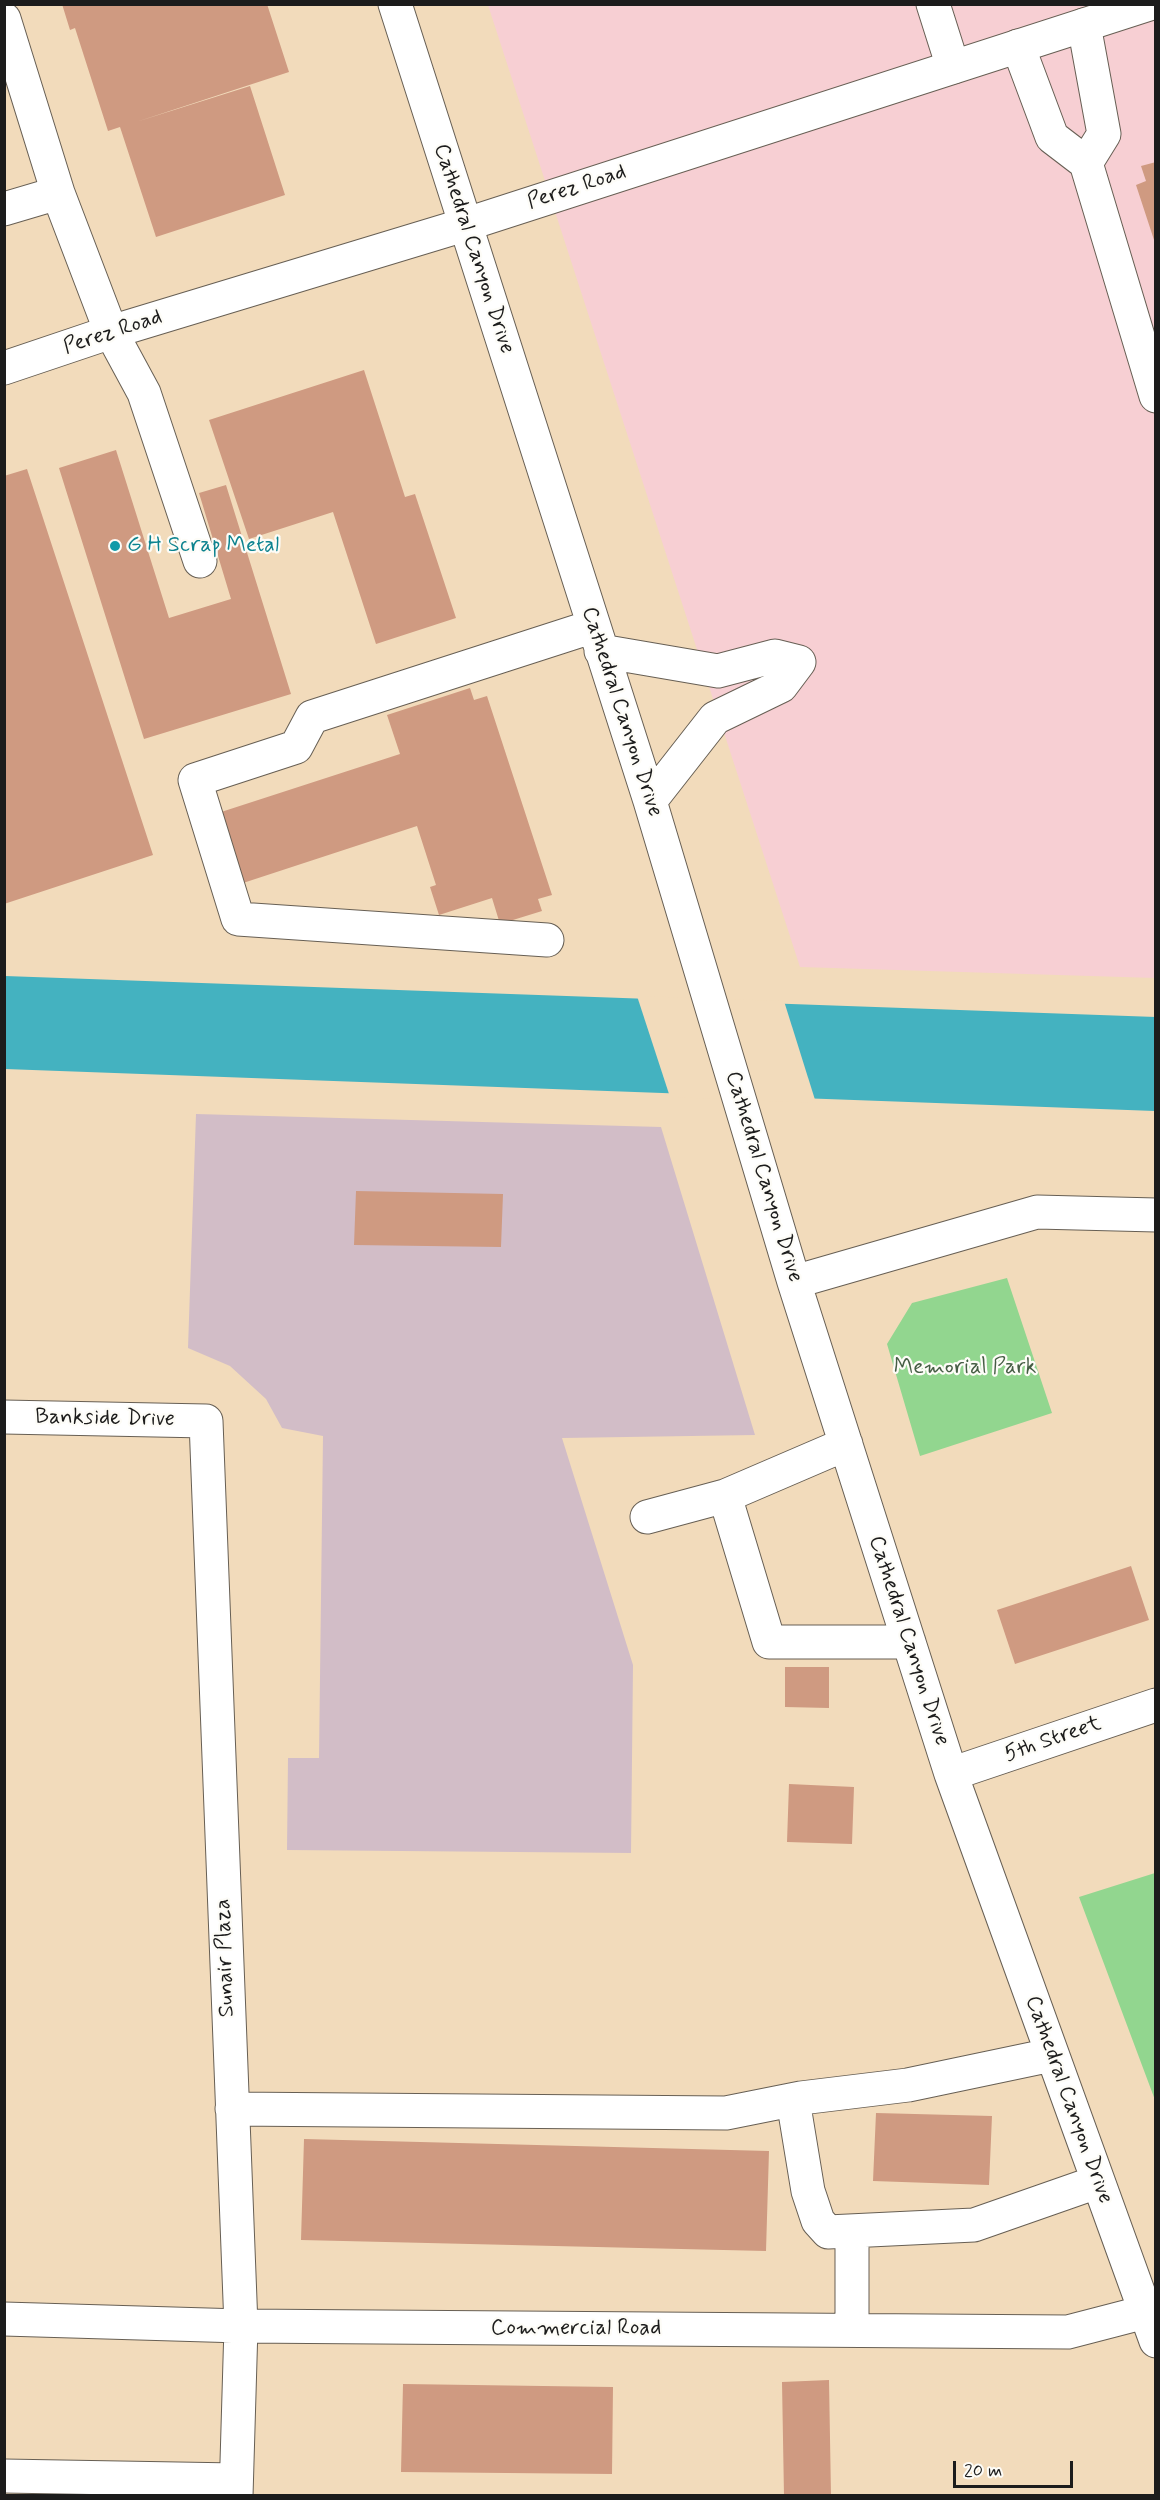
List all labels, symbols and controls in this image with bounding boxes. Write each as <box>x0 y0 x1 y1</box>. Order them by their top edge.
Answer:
street label: Cathedral Canyon Drive <box>427 141 519 357</box>
street label: Perez Road <box>524 160 630 216</box>
street label: Perez Road <box>60 305 166 361</box>
place label: G H Scrap Metal <box>127 533 279 559</box>
marker: G H Scrap Metal <box>108 539 122 553</box>
street label: Cathedral Canyon Drive <box>575 604 667 820</box>
street label: Cathedral Canyon Drive <box>718 1068 808 1286</box>
park label: Memorial Park <box>894 1355 1036 1381</box>
street label: Bankside Drive <box>35 1405 175 1433</box>
street label: Cathedral Canyon Drive <box>862 1533 954 1749</box>
street label: 5th Street <box>1001 1711 1105 1769</box>
street label: Sunair Plaza <box>211 1898 241 2018</box>
street label: Cathedral Canyon Drive <box>1018 1992 1118 2208</box>
street label: Commercial Road <box>491 2316 661 2342</box>
scale bar <box>956 2449 1076 2487</box>
text: 20 m <box>964 2459 1002 2483</box>

